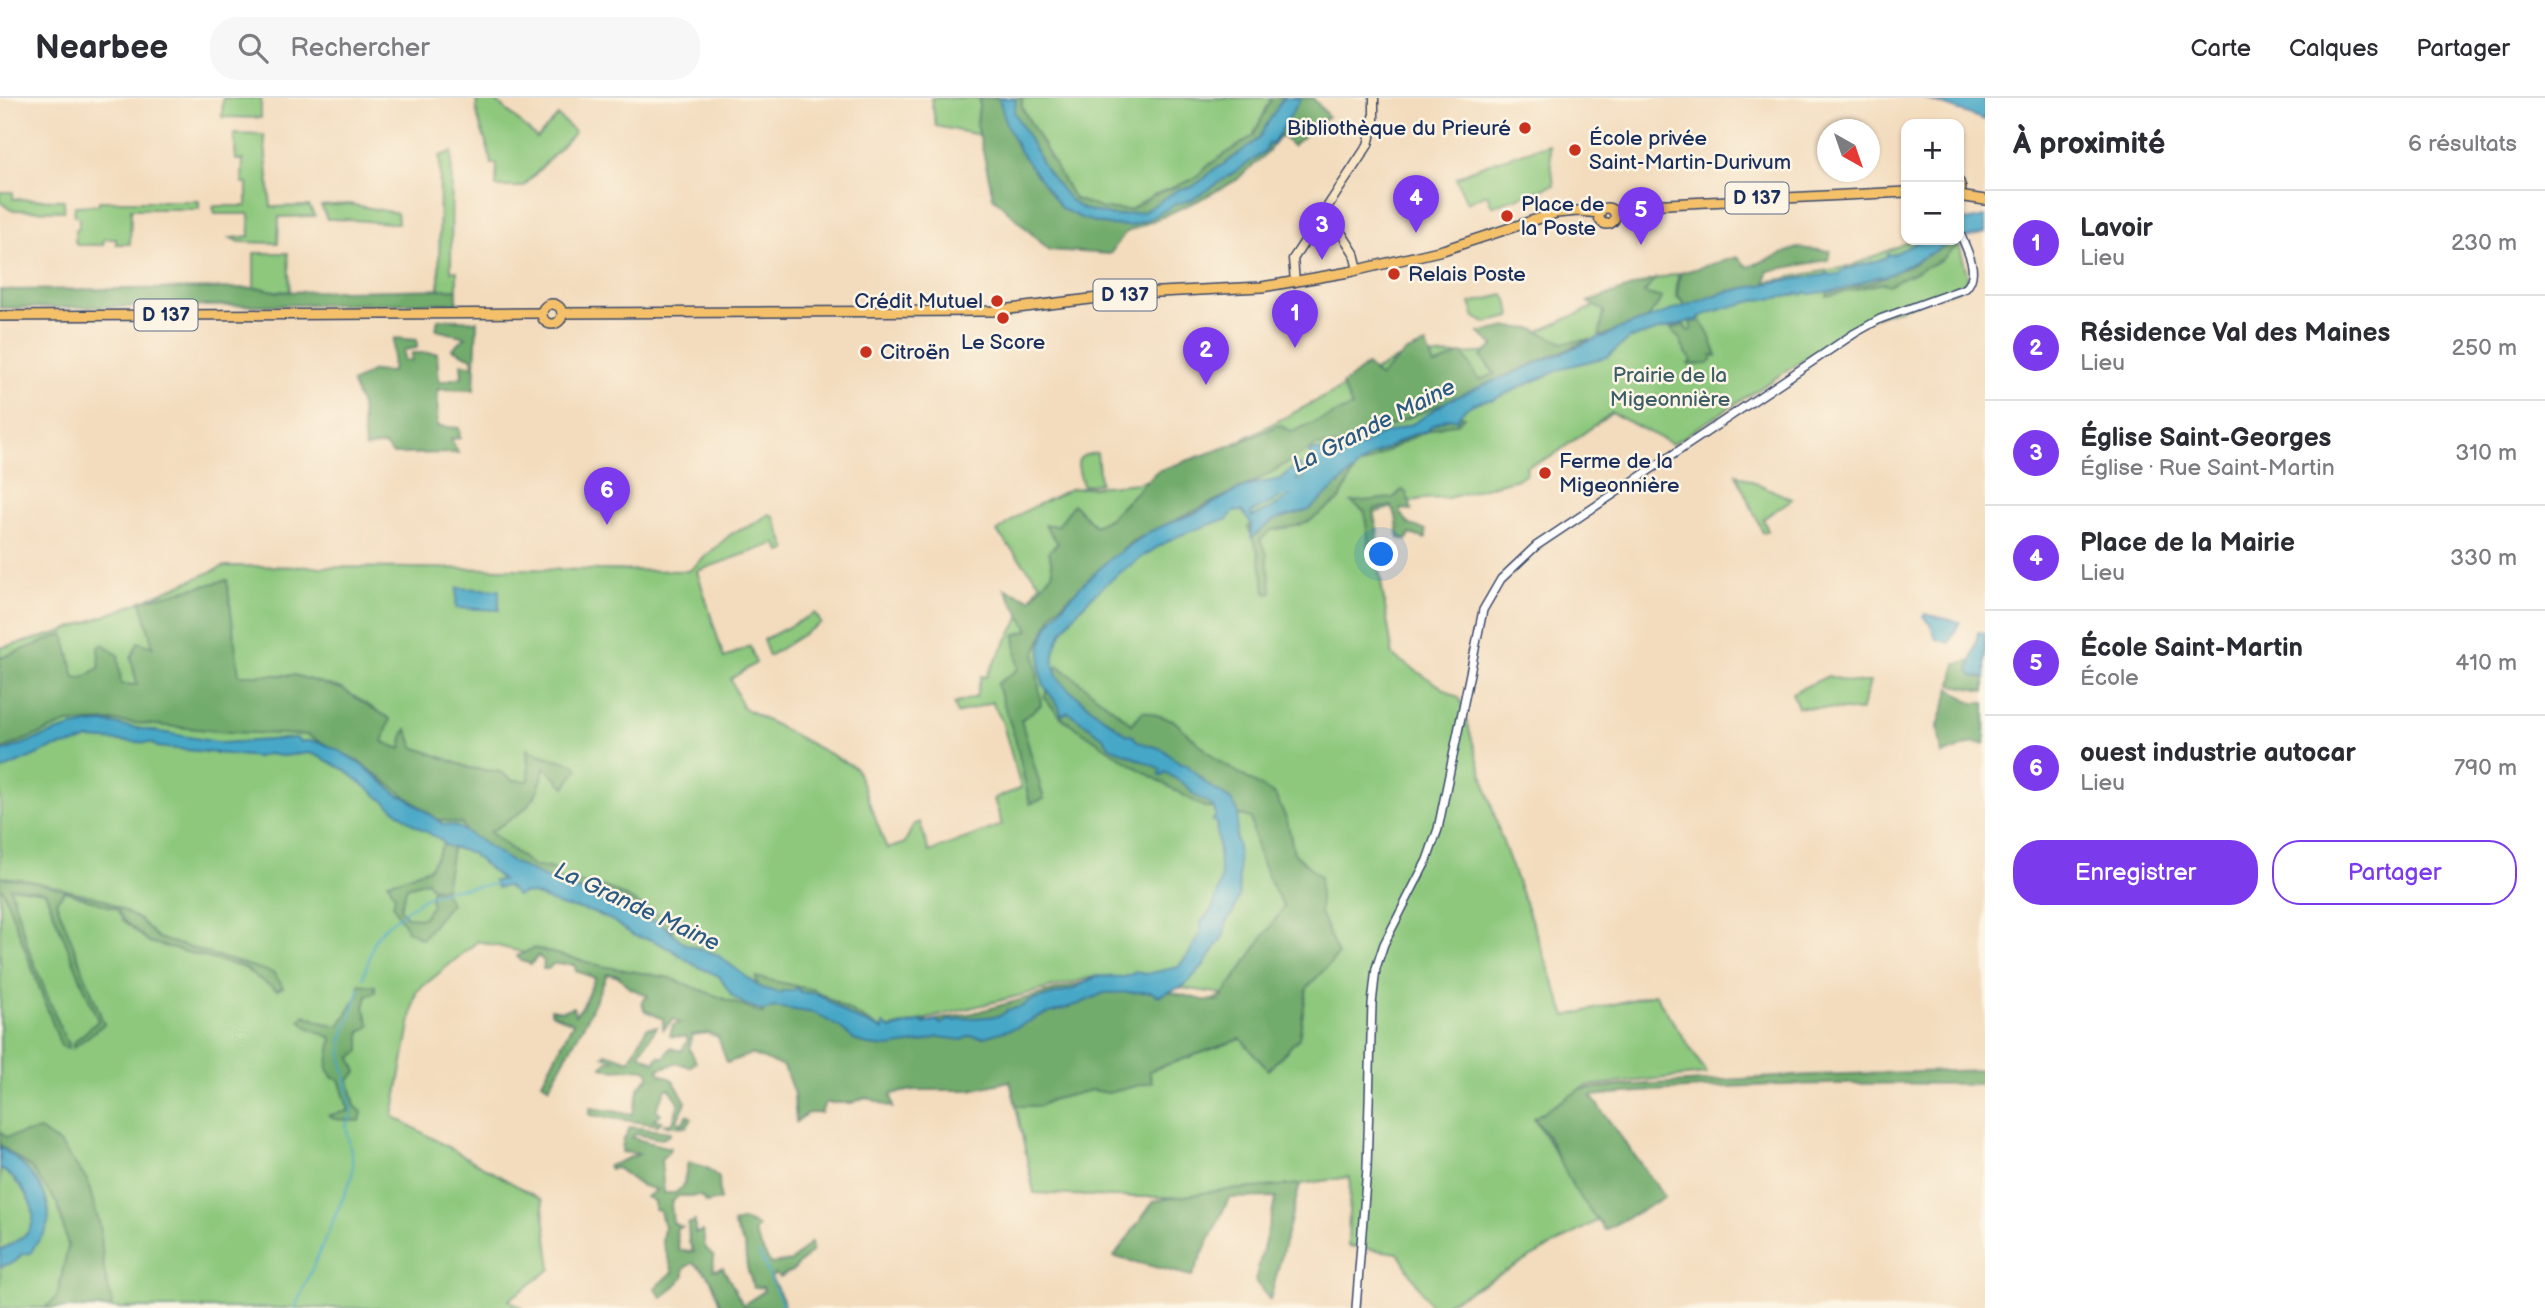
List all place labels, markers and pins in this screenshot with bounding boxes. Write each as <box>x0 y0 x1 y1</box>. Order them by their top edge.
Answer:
place label: Bibliothèque du Prieuré <box>1287 116 1511 141</box>
marker: Bibliothèque du Prieuré <box>1517 120 1533 136</box>
place label: École privée Saint-Martin-Durivum <box>1589 126 1791 175</box>
marker: École privée Saint-Martin-Durivum <box>1567 142 1583 158</box>
pin: 4 <box>1393 175 1439 233</box>
pin: 5 <box>1618 187 1664 245</box>
place label: Place de la Poste <box>1521 192 1604 241</box>
pin: 3 <box>1299 202 1345 260</box>
marker: Place de la Poste <box>1499 208 1515 224</box>
place label: Relais Poste <box>1408 262 1526 287</box>
marker: Relais Poste <box>1386 266 1402 282</box>
place label: Crédit Mutuel <box>854 289 983 314</box>
pin: 1 <box>1272 290 1318 348</box>
marker: Crédit Mutuel <box>989 293 1005 309</box>
marker: Le Score <box>995 310 1011 326</box>
pin: 2 <box>1183 327 1229 385</box>
place label: Le Score <box>961 330 1045 355</box>
place label: Citroën <box>880 340 950 365</box>
marker: Citroën <box>858 344 874 360</box>
place label: Ferme de la Migeonnière <box>1559 449 1679 498</box>
marker: Ferme de la Migeonnière <box>1537 465 1553 481</box>
pin: 6 <box>584 467 630 525</box>

